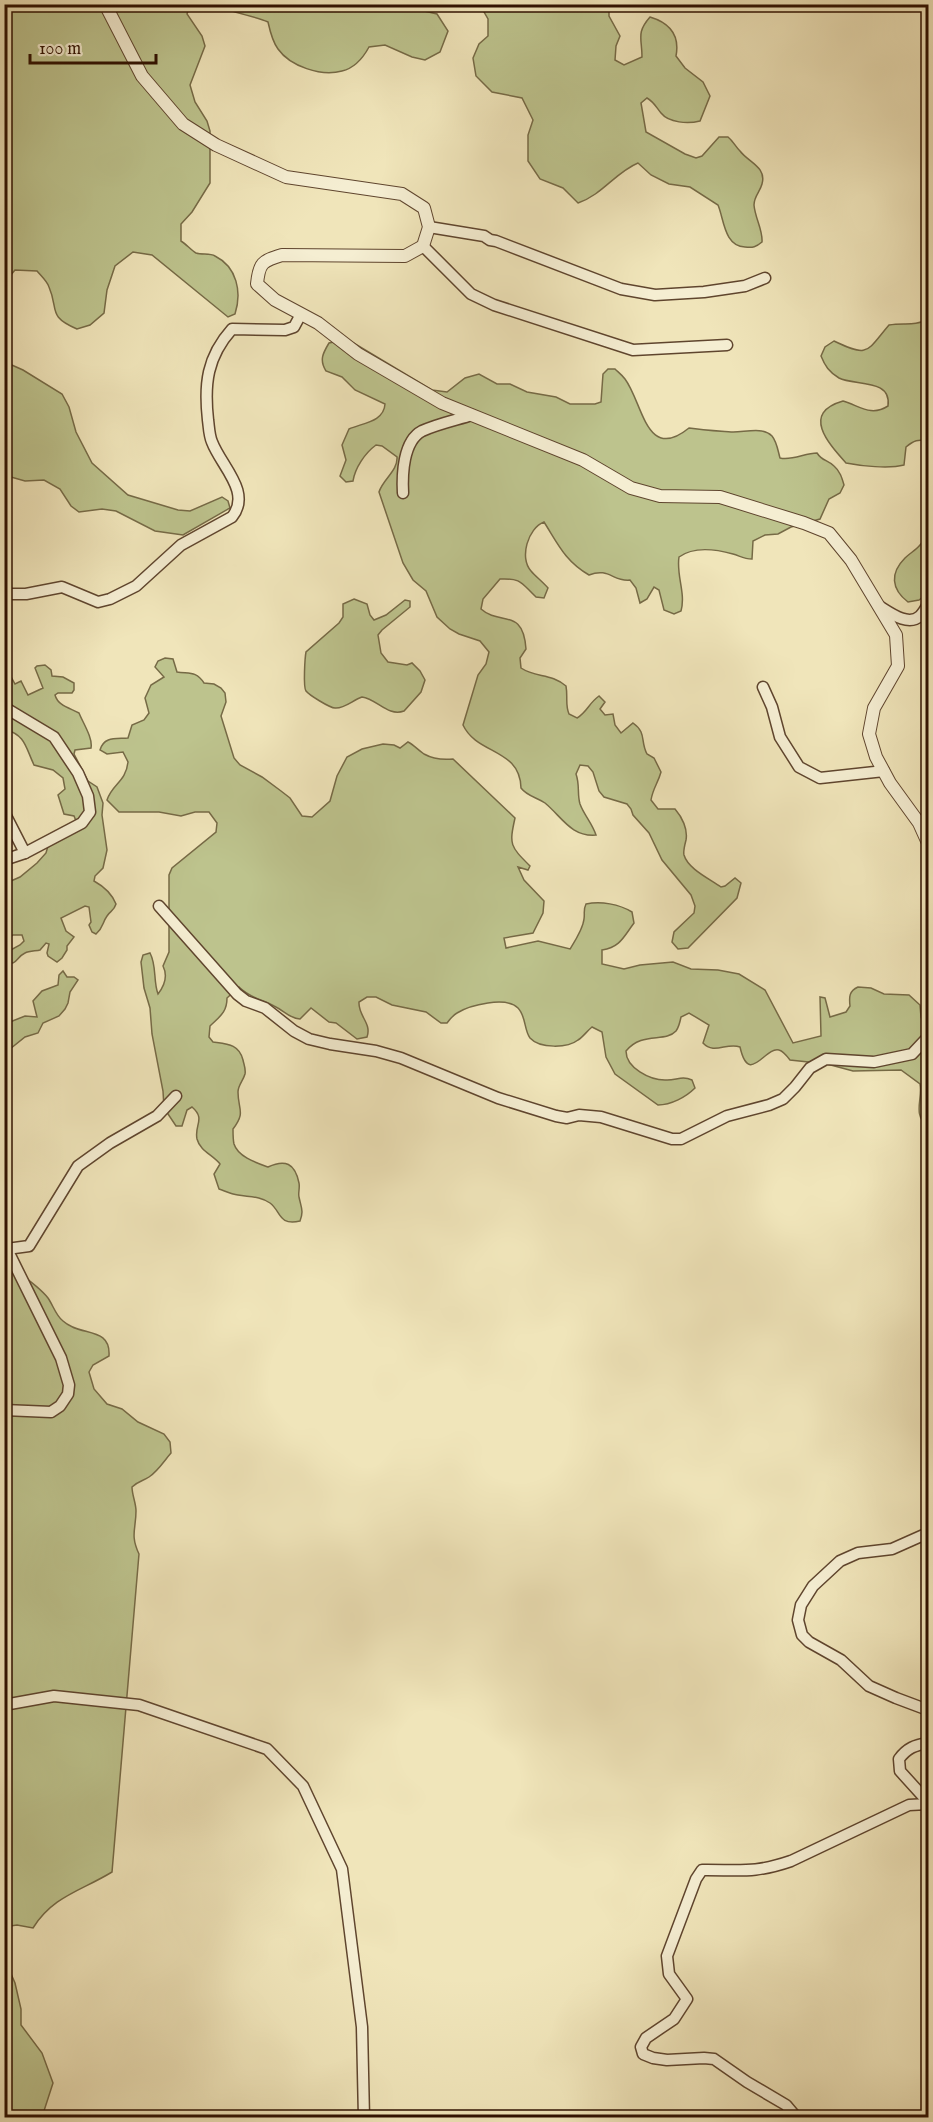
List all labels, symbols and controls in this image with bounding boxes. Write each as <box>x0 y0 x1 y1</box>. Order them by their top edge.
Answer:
scale bar <box>30 27 156 65</box>
text: 100 m <box>39 38 81 61</box>

